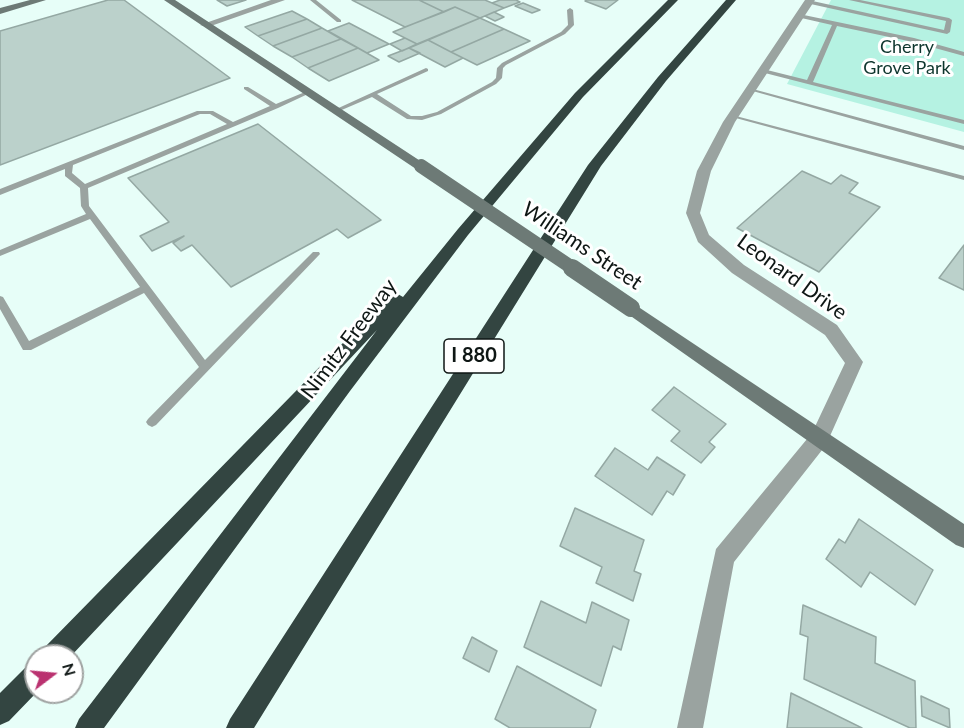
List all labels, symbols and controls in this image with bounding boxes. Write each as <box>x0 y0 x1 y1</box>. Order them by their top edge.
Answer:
park label: Cherry Grove Park <box>863 36 951 78</box>
street label: Williams Street <box>517 197 647 295</box>
street label: Leonard Drive <box>732 229 852 325</box>
street label: Nimitz Freeway <box>296 274 402 404</box>
road number: I 880 <box>444 339 504 373</box>
north arrow <box>24 644 84 704</box>
text: N <box>59 661 81 678</box>

